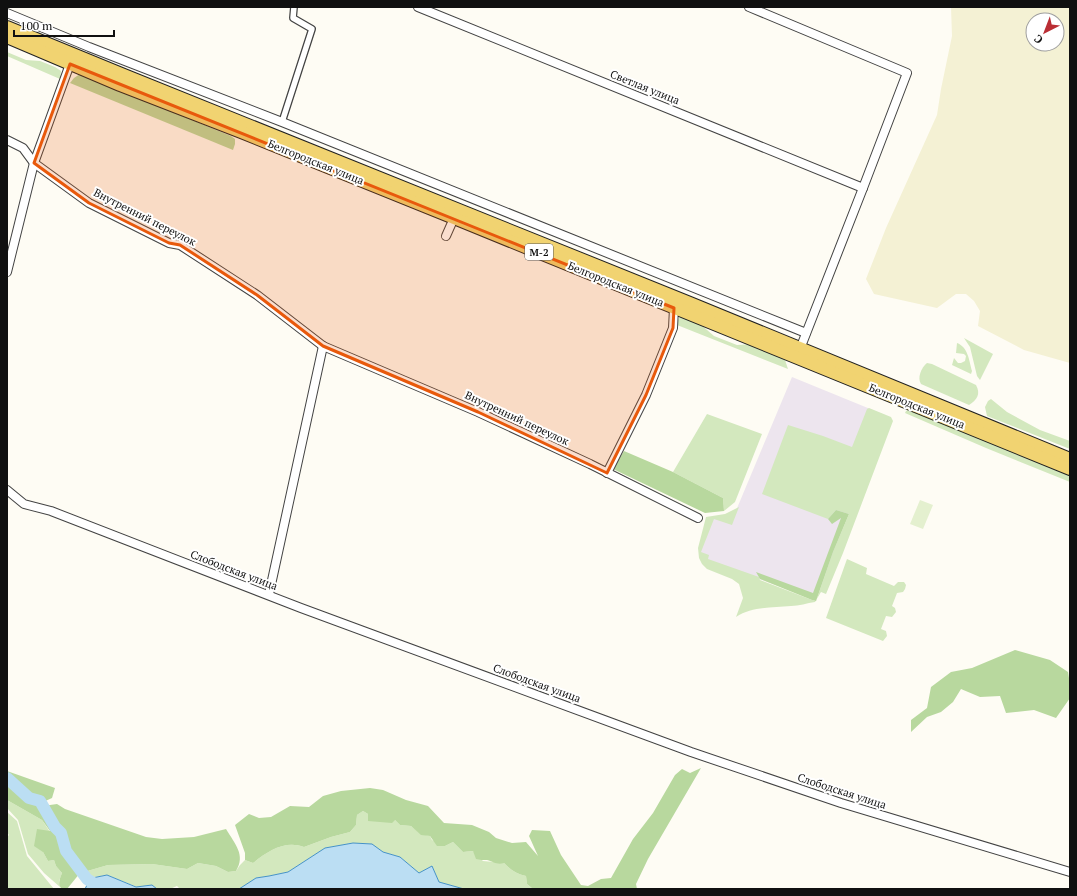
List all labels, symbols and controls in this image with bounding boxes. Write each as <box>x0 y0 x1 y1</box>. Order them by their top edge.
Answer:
scale bar <box>14 12 114 38</box>
north arrow <box>1025 12 1065 52</box>
text: 100 m <box>20 18 53 33</box>
text: С <box>1031 32 1046 47</box>
street label: Светлая улица <box>608 67 682 107</box>
street label: Белгородская улица <box>266 136 367 188</box>
street label: Внутренний переулок <box>91 185 199 249</box>
road number: М-2 <box>525 244 553 260</box>
street label: Белгородская улица <box>566 258 667 310</box>
street label: Белгородская улица <box>867 380 968 432</box>
street label: Внутренний переулок <box>463 388 571 448</box>
street label: Слободская улица <box>188 547 280 593</box>
street label: Слободская улица <box>491 661 583 706</box>
street label: Слободская улица <box>796 770 889 812</box>

